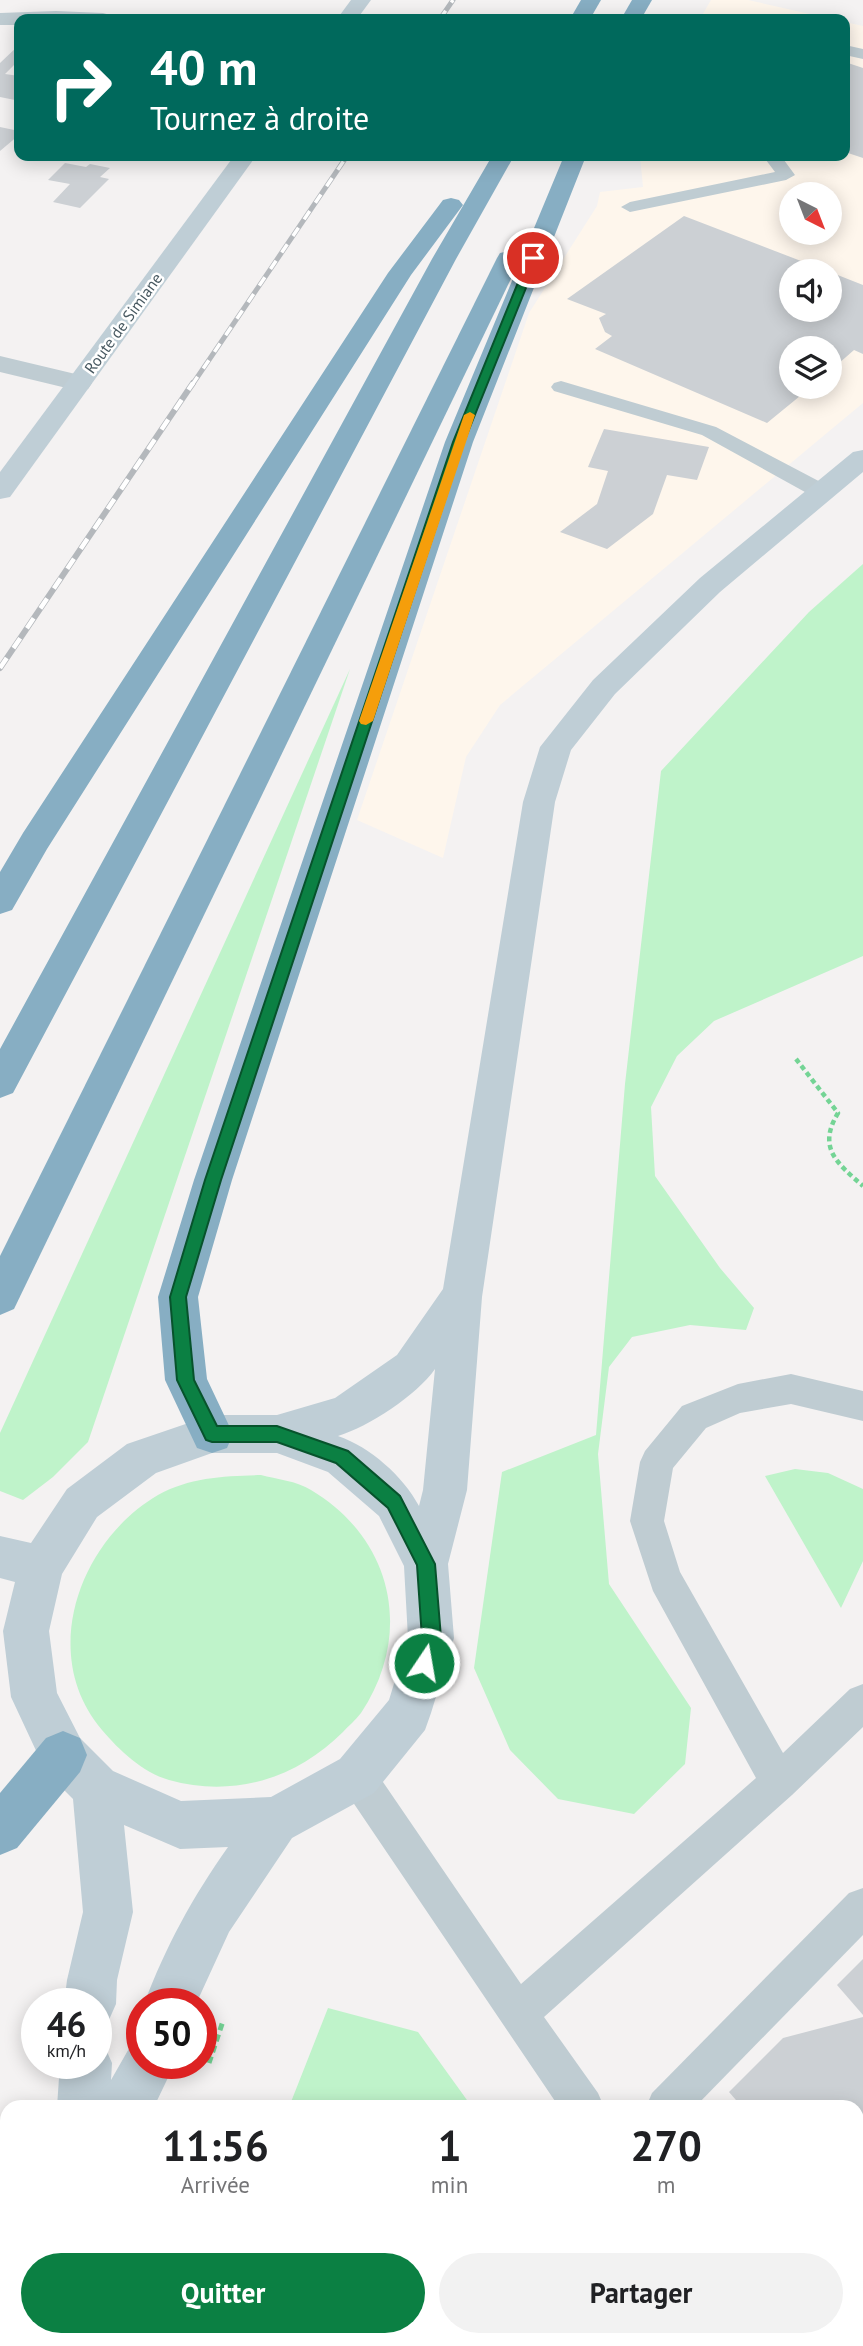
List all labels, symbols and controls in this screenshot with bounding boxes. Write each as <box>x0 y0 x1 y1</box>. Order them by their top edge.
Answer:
text: 40 m <box>150 35 257 99</box>
icon: right <box>35 42 126 133</box>
text: Tournez à droite <box>150 97 369 139</box>
north arrow <box>779 182 842 245</box>
map controls <box>779 182 842 399</box>
pin <box>503 228 563 288</box>
icon: arrive <box>514 239 552 277</box>
button: sound <box>779 259 842 322</box>
street label: Route de Simiane <box>80 269 166 377</box>
button: layers <box>779 336 842 399</box>
position arrow <box>387 1626 461 1700</box>
speed limit sign: 50 <box>126 1988 217 2079</box>
text: 46 <box>47 2001 86 2047</box>
text: km/h <box>47 2039 86 2062</box>
text: 11:56 <box>162 2118 269 2173</box>
text: 1 <box>438 2118 461 2173</box>
text: 270 <box>630 2118 702 2173</box>
text: Arrivée <box>181 2170 250 2199</box>
text: min <box>431 2170 468 2199</box>
text: m <box>657 2170 675 2199</box>
button: Quitter <box>21 2253 425 2333</box>
button: Partager <box>439 2253 843 2333</box>

